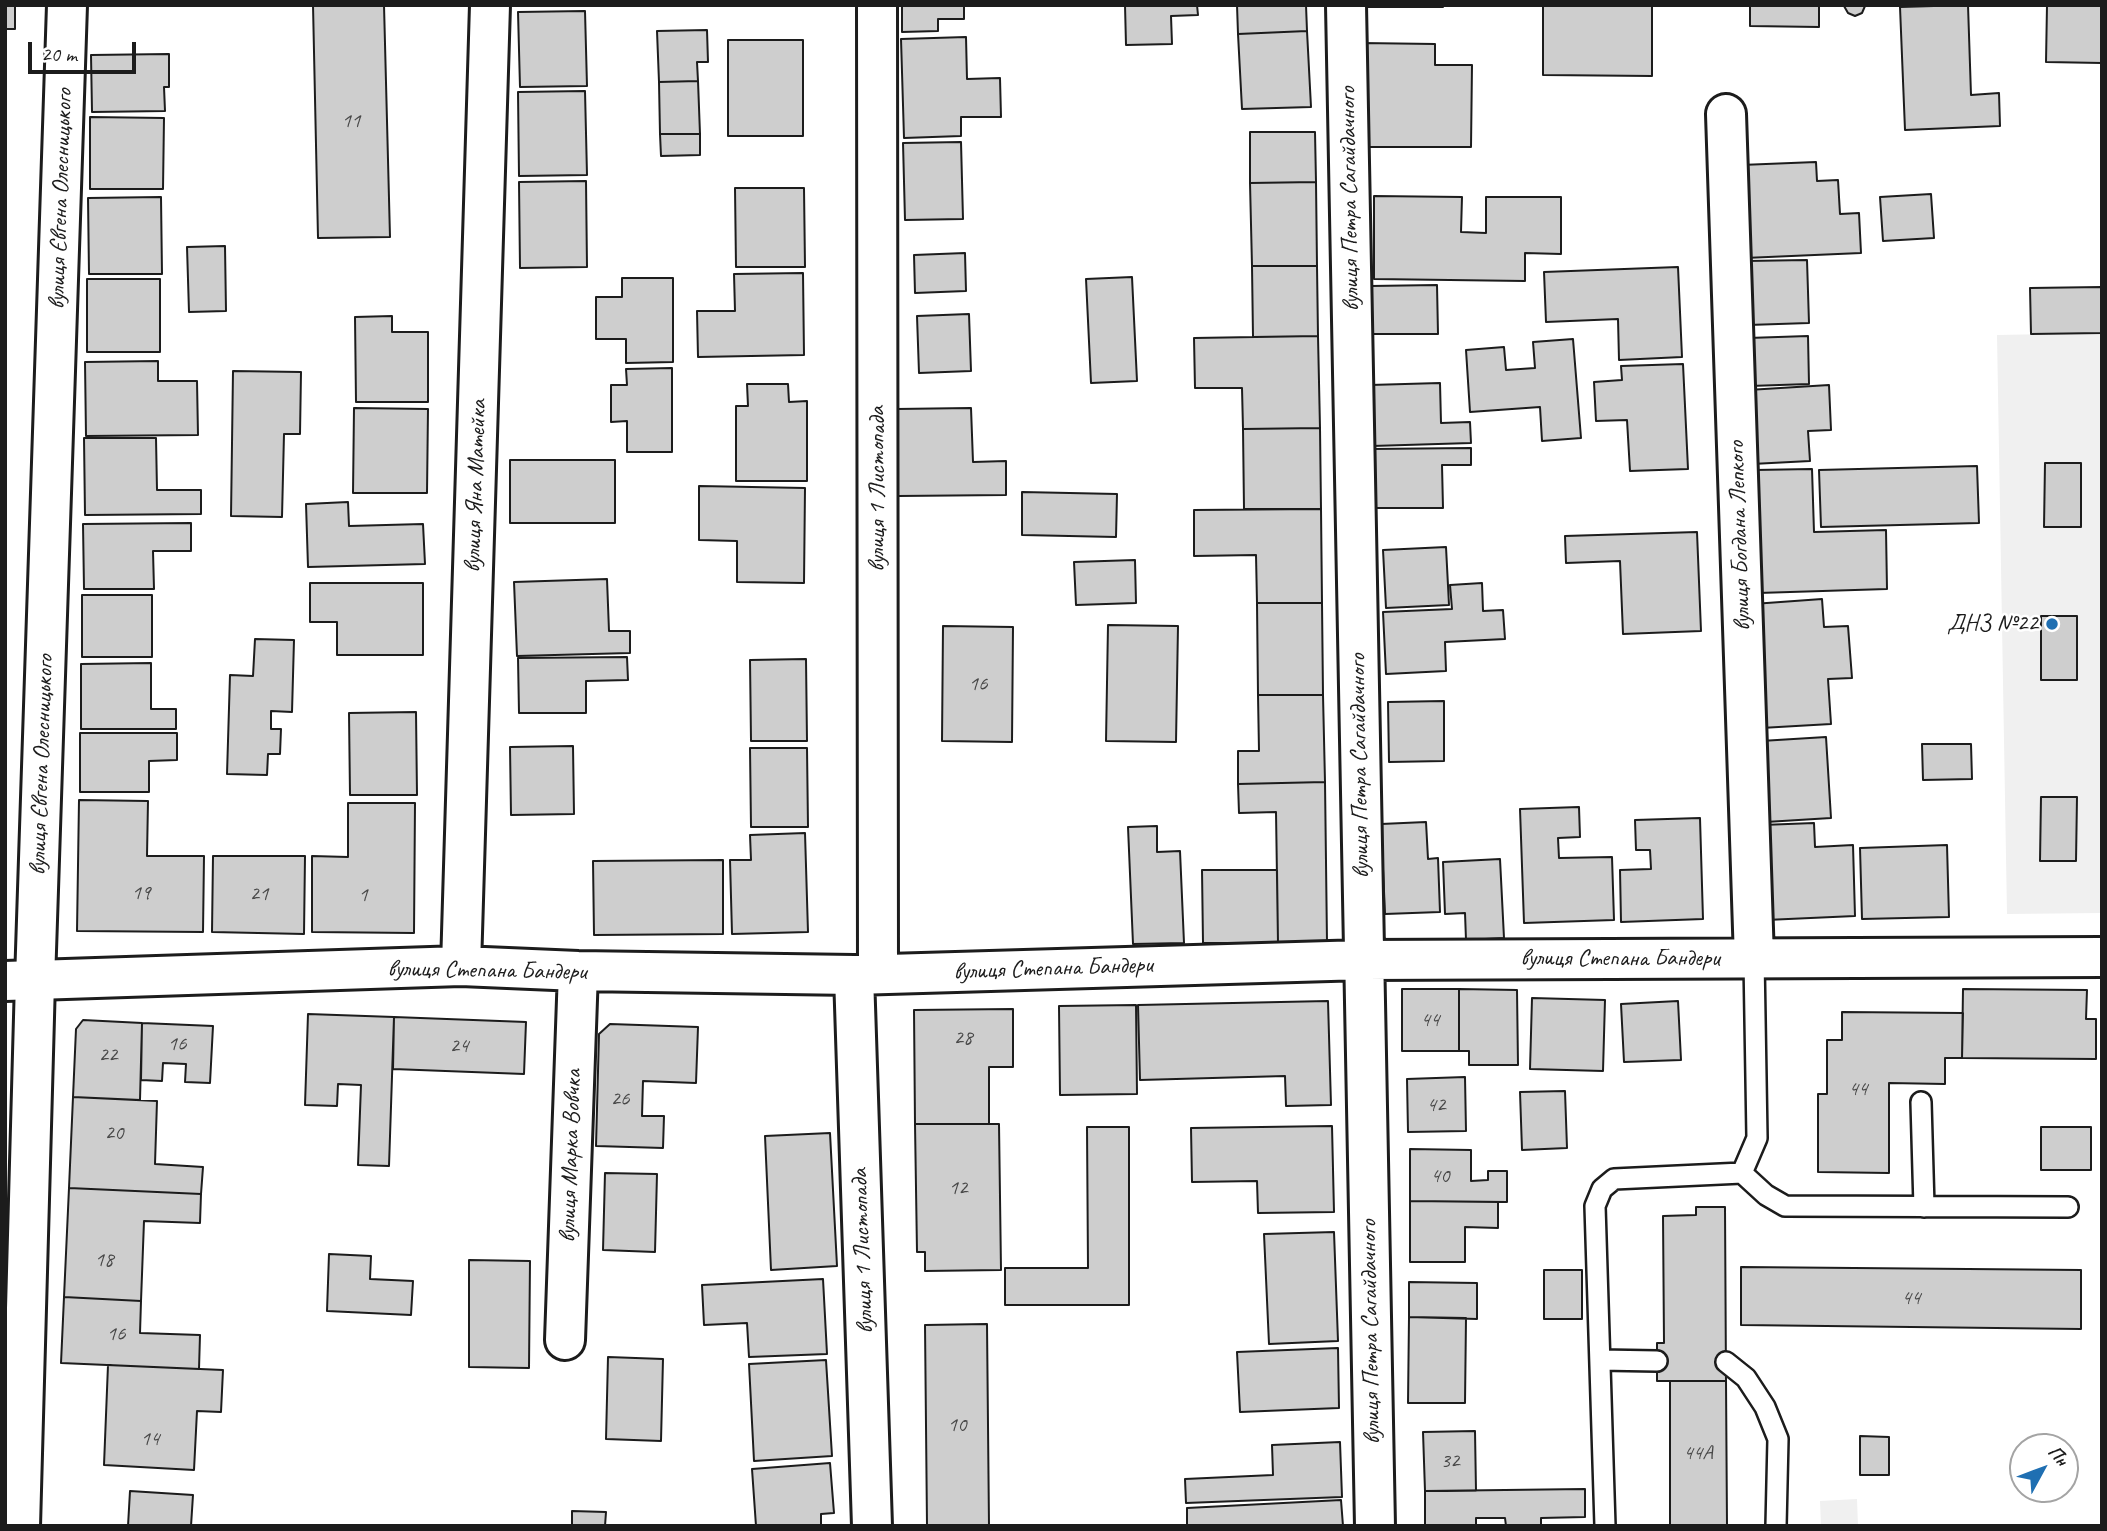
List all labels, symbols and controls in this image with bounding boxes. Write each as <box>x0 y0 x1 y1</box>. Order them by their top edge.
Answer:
scale bar <box>32 28 140 72</box>
text: 20 m <box>41 41 77 67</box>
street label: вулиця Петра Сагайдачного <box>1334 86 1366 312</box>
street label: вулиця Євгена Олесницького <box>43 88 79 310</box>
house number: 11 <box>342 108 360 134</box>
street label: вулиця Яна Матейка <box>459 399 493 573</box>
street label: вулиця 1 Листопада <box>864 406 892 572</box>
street label: вулиця Богдана Лепкого <box>1722 441 1758 631</box>
place label: ДНЗ №22 <box>1947 610 2038 638</box>
marker: ДНЗ №22 <box>2044 616 2060 632</box>
street label: вулиця Петра Сагайдачного <box>1344 653 1376 879</box>
street label: вулиця Євгена Олесницького <box>24 654 60 876</box>
house number: 16 <box>969 671 987 697</box>
house number: 19 <box>132 880 150 906</box>
house number: 21 <box>250 881 268 907</box>
house number: 1 <box>358 882 368 908</box>
street label: вулиця Степана Бандери <box>1520 945 1720 973</box>
street label: вулиця Степана Бандери <box>953 951 1153 987</box>
street label: вулиця Степана Бандери <box>387 955 587 987</box>
house number: 44 <box>1421 1007 1439 1033</box>
house number: 28 <box>954 1025 972 1051</box>
house number: 16 <box>168 1031 186 1057</box>
house number: 24 <box>450 1033 468 1059</box>
house number: 22 <box>99 1042 117 1068</box>
street label: вулиця Марка Вовчка <box>554 1069 588 1243</box>
house number: 44 <box>1849 1076 1867 1102</box>
house number: 26 <box>611 1086 629 1112</box>
house number: 42 <box>1427 1092 1445 1118</box>
house number: 20 <box>105 1120 123 1146</box>
house number: 40 <box>1431 1163 1449 1189</box>
street label: вулиця 1 Листопада <box>846 1168 880 1334</box>
house number: 12 <box>949 1175 967 1201</box>
street label: вулиця Петра Сагайдачного <box>1355 1219 1387 1445</box>
house number: 18 <box>95 1247 113 1273</box>
house number: 44 <box>1902 1285 1920 1311</box>
house number: 16 <box>107 1321 125 1347</box>
house number: 10 <box>948 1412 966 1438</box>
house number: 14 <box>141 1426 159 1452</box>
north arrow <box>2009 1433 2079 1503</box>
house number: 44А <box>1683 1440 1713 1466</box>
text: Пн <box>2043 1440 2074 1471</box>
house number: 32 <box>1441 1448 1459 1474</box>

